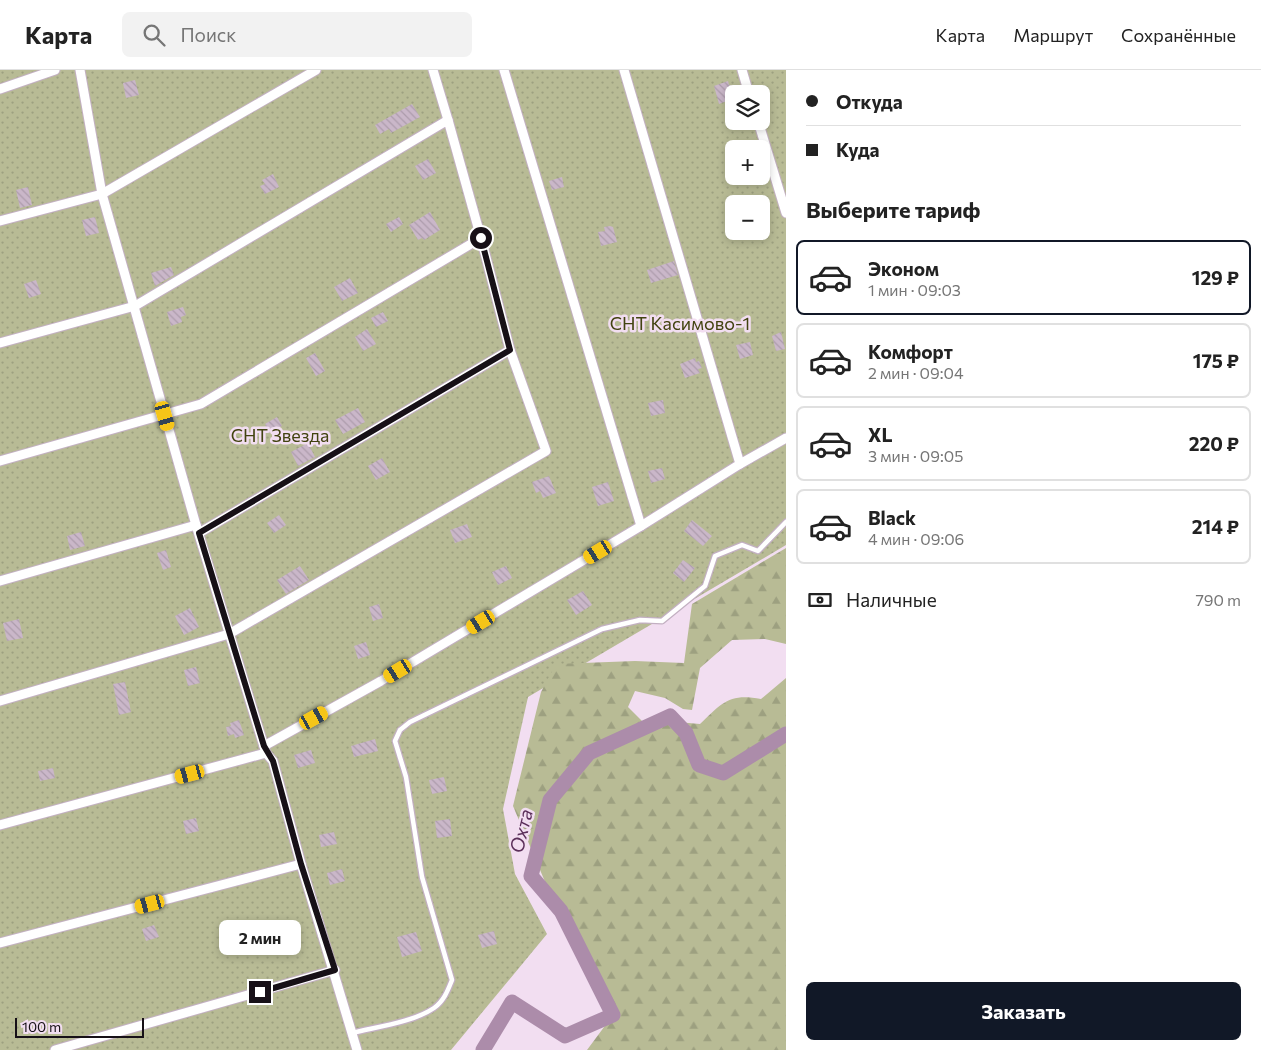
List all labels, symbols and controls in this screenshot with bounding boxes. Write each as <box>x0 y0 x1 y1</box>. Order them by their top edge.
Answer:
search box <box>122 12 472 57</box>
text: Карта <box>25 20 92 49</box>
icon: search <box>140 21 168 49</box>
text: Поиск <box>180 23 236 46</box>
text: Карта <box>936 24 985 46</box>
text: Маршрут <box>1013 24 1093 46</box>
text: Сохранённые <box>1121 24 1236 46</box>
map controls <box>725 85 770 240</box>
button: layers <box>725 85 770 130</box>
text: Откуда <box>836 90 903 113</box>
text: Куда <box>836 138 880 161</box>
button: + <box>725 140 770 185</box>
button: − <box>725 195 770 240</box>
text: Выберите тариф <box>806 196 980 223</box>
route start <box>470 227 492 249</box>
icon: car <box>808 255 853 300</box>
text: Эконом <box>868 257 939 280</box>
text: 129 ₽ <box>1192 266 1239 289</box>
text: 1 мин · 09:03 <box>868 280 961 299</box>
park label: СНТ Касимово-1 <box>610 312 750 334</box>
icon: car <box>808 338 853 383</box>
text: Комфорт <box>868 340 953 363</box>
text: 175 ₽ <box>1193 349 1239 372</box>
text: 2 мин · 09:04 <box>868 363 964 382</box>
car <box>153 400 176 432</box>
icon: car <box>808 421 853 466</box>
text: XL <box>868 423 893 446</box>
park label: СНТ Звезда <box>231 424 329 446</box>
text: 220 ₽ <box>1189 432 1239 455</box>
text: 3 мин · 09:05 <box>868 446 963 465</box>
icon: car <box>808 504 853 549</box>
text: Black <box>868 506 916 529</box>
text: 214 ₽ <box>1192 515 1239 538</box>
text: 4 мин · 09:06 <box>868 529 964 548</box>
car <box>581 538 614 566</box>
icon: cash <box>806 586 834 614</box>
text: Наличные <box>846 588 937 611</box>
text: 790 m <box>1195 590 1241 609</box>
car <box>464 608 497 636</box>
car <box>381 657 414 685</box>
car <box>297 704 330 732</box>
car <box>173 763 206 785</box>
water label: Охта <box>504 806 537 855</box>
car <box>133 893 166 915</box>
callout: 2 мин <box>219 920 301 954</box>
text: 2 мин <box>239 928 281 947</box>
route end <box>249 981 271 1003</box>
button: Заказать <box>806 982 1241 1040</box>
scale bar <box>15 1015 144 1038</box>
text: 100 m <box>22 1018 61 1035</box>

